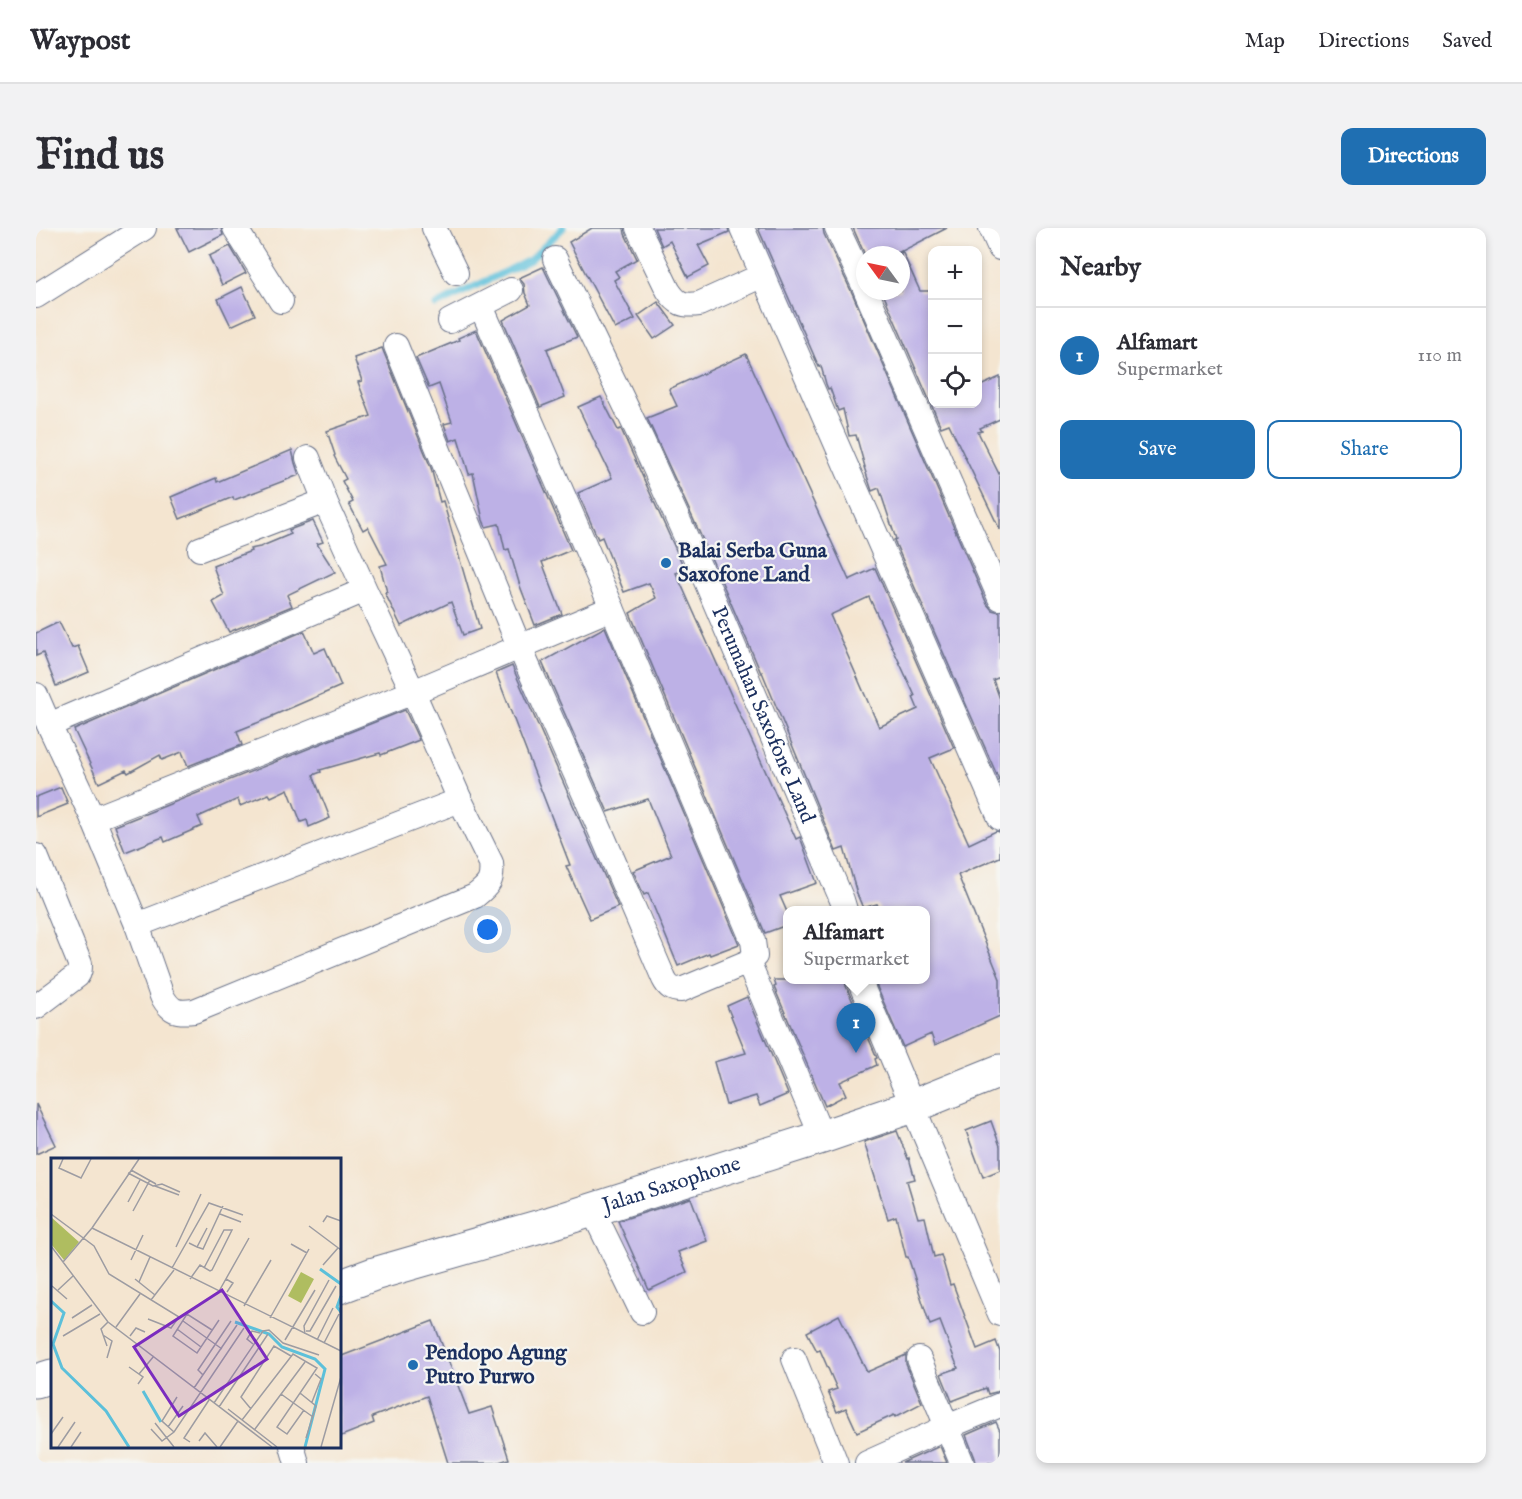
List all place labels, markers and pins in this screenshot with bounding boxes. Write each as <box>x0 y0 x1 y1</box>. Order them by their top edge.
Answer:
place label: Balai Serba Guna Saxofone Land <box>678 538 828 589</box>
marker: Balai Serba Guna Saxofone Land <box>659 556 673 570</box>
pin: 1 <box>836 1004 876 1053</box>
place label: Pendopo Agung Putro Purwo <box>425 1340 567 1391</box>
marker: Pendopo Agung Putro Purwo <box>406 1358 420 1372</box>

